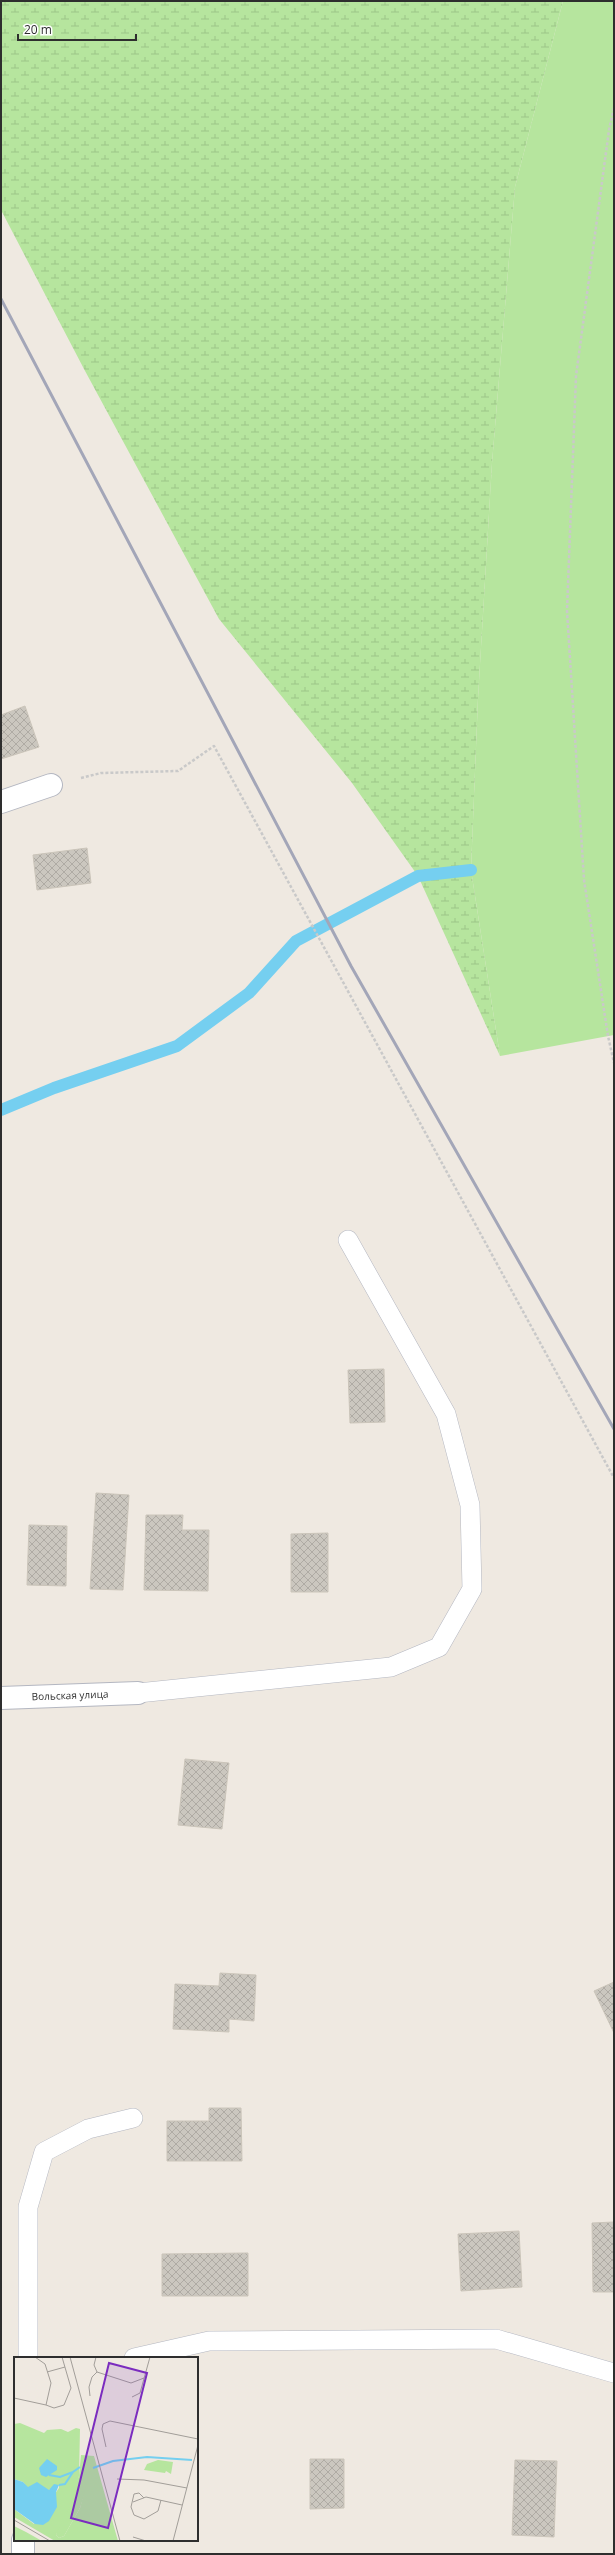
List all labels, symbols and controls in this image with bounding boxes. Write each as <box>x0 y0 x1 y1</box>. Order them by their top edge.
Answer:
scale bar <box>18 16 136 42</box>
text: 20 m <box>24 21 52 38</box>
street label: Вольская улица <box>31 1687 109 1703</box>
inset map <box>14 2357 198 2541</box>

